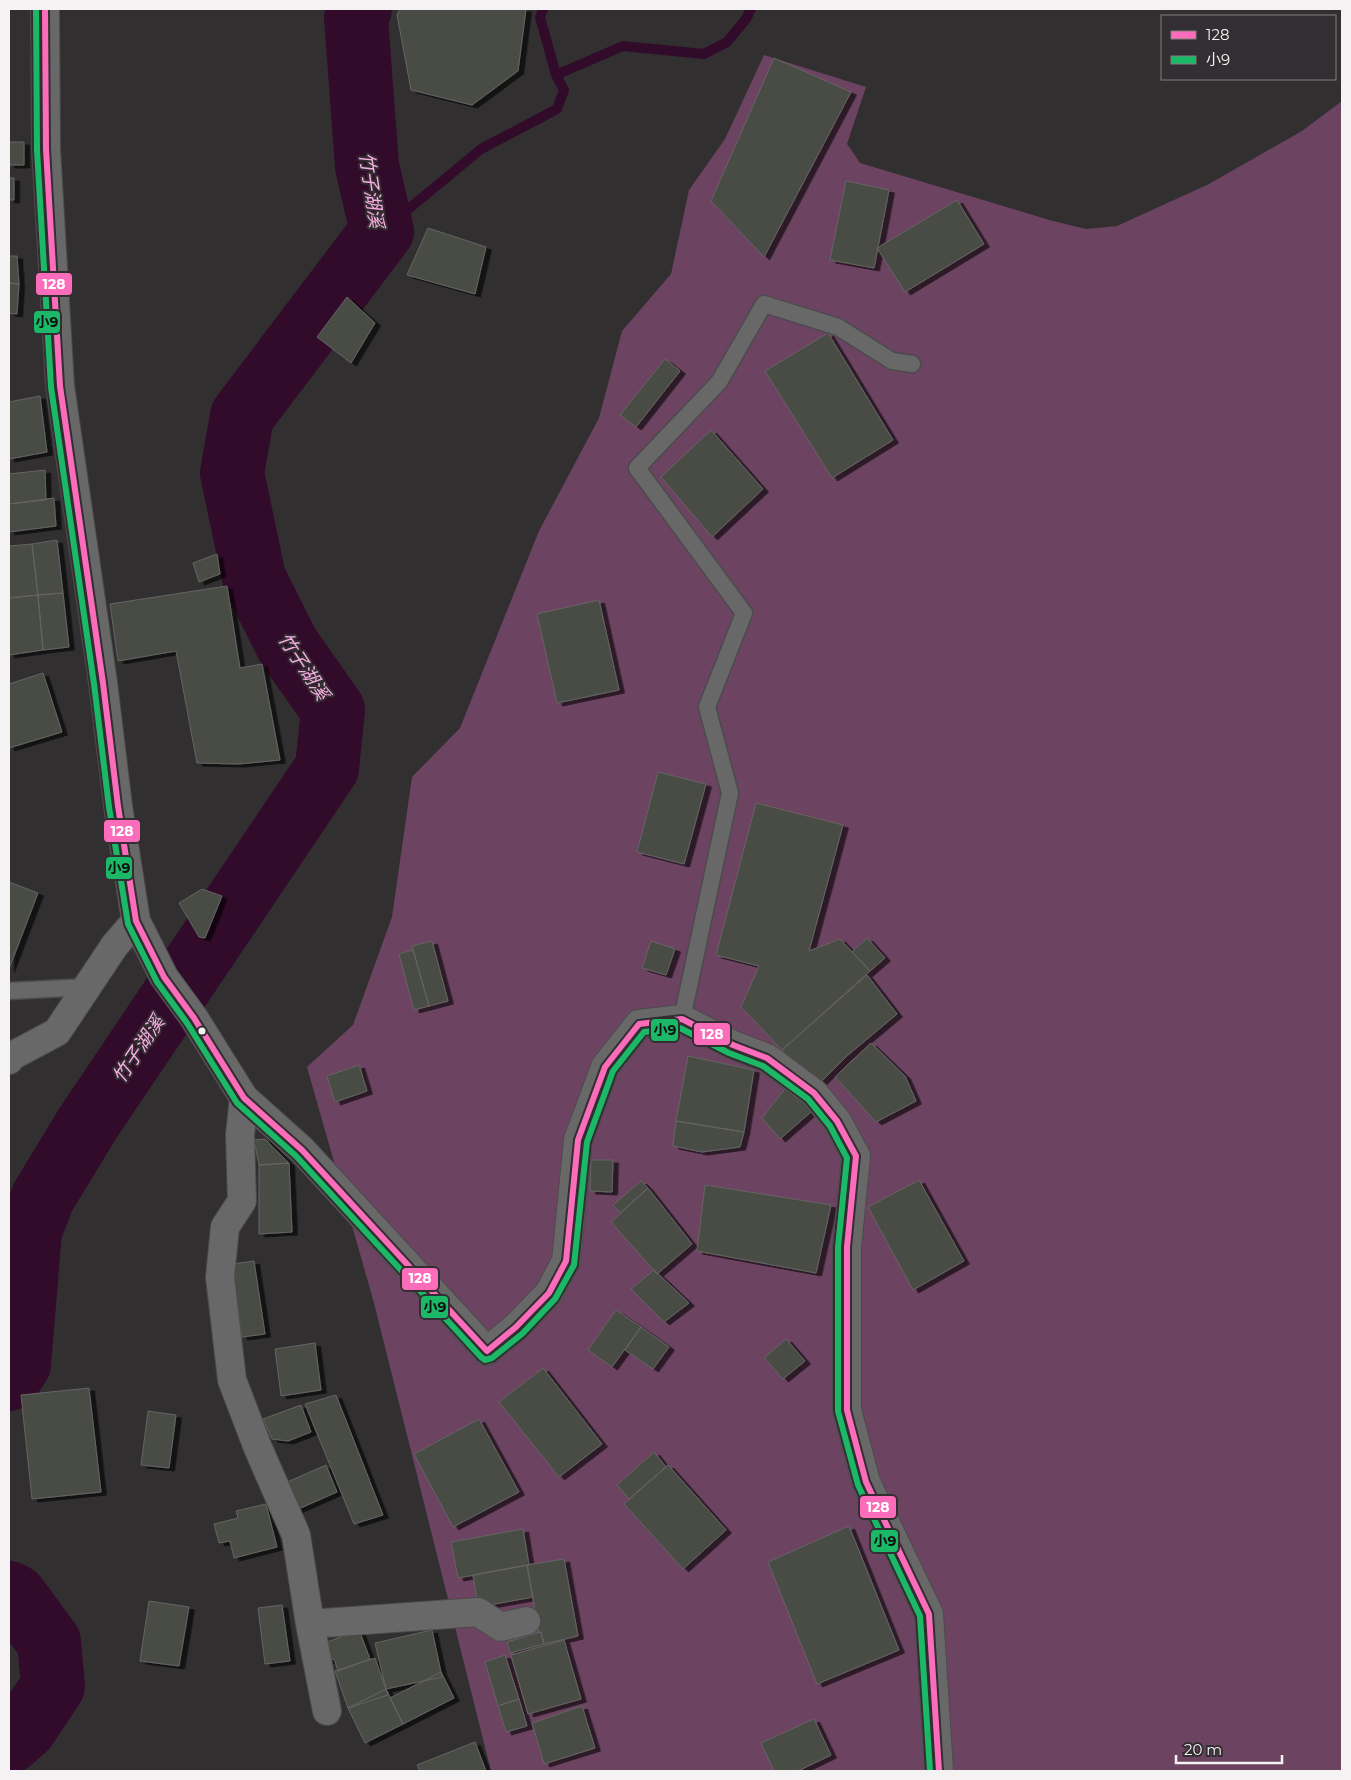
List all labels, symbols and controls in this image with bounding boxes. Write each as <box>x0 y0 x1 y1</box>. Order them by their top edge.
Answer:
legend <box>1161 15 1336 80</box>
text: 128 <box>1206 25 1230 44</box>
text: 小9 <box>1206 50 1230 69</box>
water label: 竹子湖溪 <box>355 151 389 232</box>
line badge: 128 <box>35 272 73 296</box>
text: 128 <box>43 275 66 293</box>
line badge: 小9 <box>33 310 61 334</box>
text: 小9 <box>36 313 59 331</box>
water label: 竹子湖溪 <box>273 628 336 707</box>
line badge: 128 <box>103 819 141 843</box>
text: 128 <box>111 822 134 840</box>
line badge: 小9 <box>105 856 133 880</box>
text: 小9 <box>108 859 131 877</box>
water label: 竹子湖溪 <box>108 1009 171 1087</box>
line badge: 小9 <box>650 1018 679 1042</box>
text: 小9 <box>654 1021 677 1039</box>
line badge: 128 <box>693 1022 731 1046</box>
text: 128 <box>701 1025 724 1043</box>
unlabelled marker <box>197 1026 207 1036</box>
line badge: 128 <box>401 1267 439 1291</box>
text: 128 <box>409 1269 432 1287</box>
line badge: 小9 <box>420 1295 449 1319</box>
text: 小9 <box>424 1298 447 1316</box>
line badge: 128 <box>859 1495 897 1519</box>
text: 128 <box>867 1498 890 1516</box>
line badge: 小9 <box>870 1529 899 1553</box>
text: 小9 <box>874 1532 897 1550</box>
scale bar <box>1176 1732 1282 1764</box>
text: 20 m <box>1184 1740 1222 1759</box>

